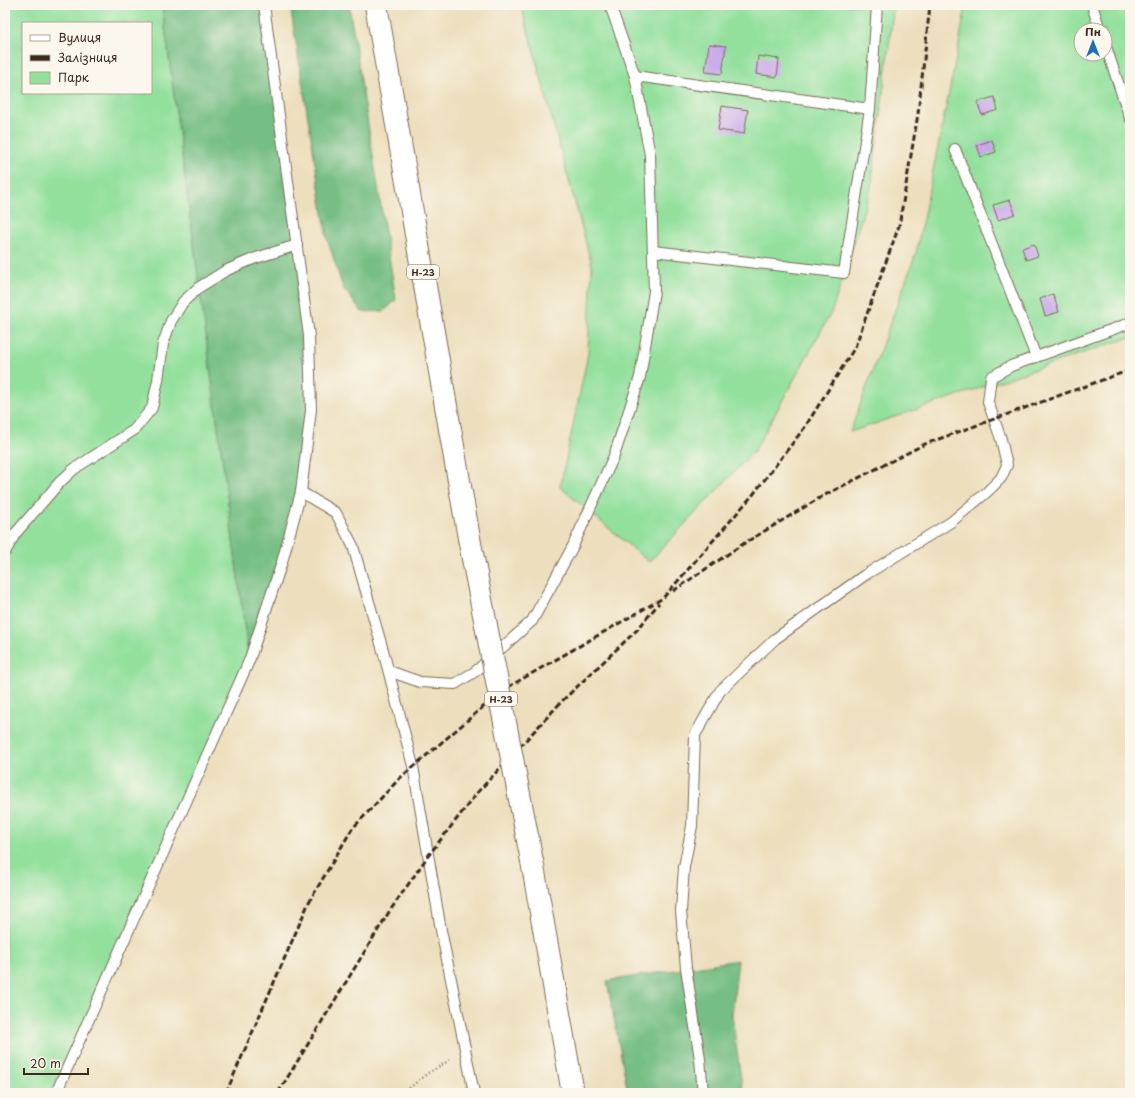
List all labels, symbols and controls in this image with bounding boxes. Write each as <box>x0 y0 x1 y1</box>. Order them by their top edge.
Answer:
legend <box>22 22 152 94</box>
north arrow <box>1073 22 1113 62</box>
text: Пн <box>1085 23 1101 40</box>
text: Вулиця <box>58 28 101 46</box>
text: Залізниця <box>57 48 117 66</box>
text: Парк <box>58 68 90 86</box>
road number: Н-23 <box>407 265 439 279</box>
road number: Н-23 <box>485 692 517 706</box>
scale bar <box>24 1050 88 1076</box>
text: 20 m <box>30 1054 61 1072</box>

